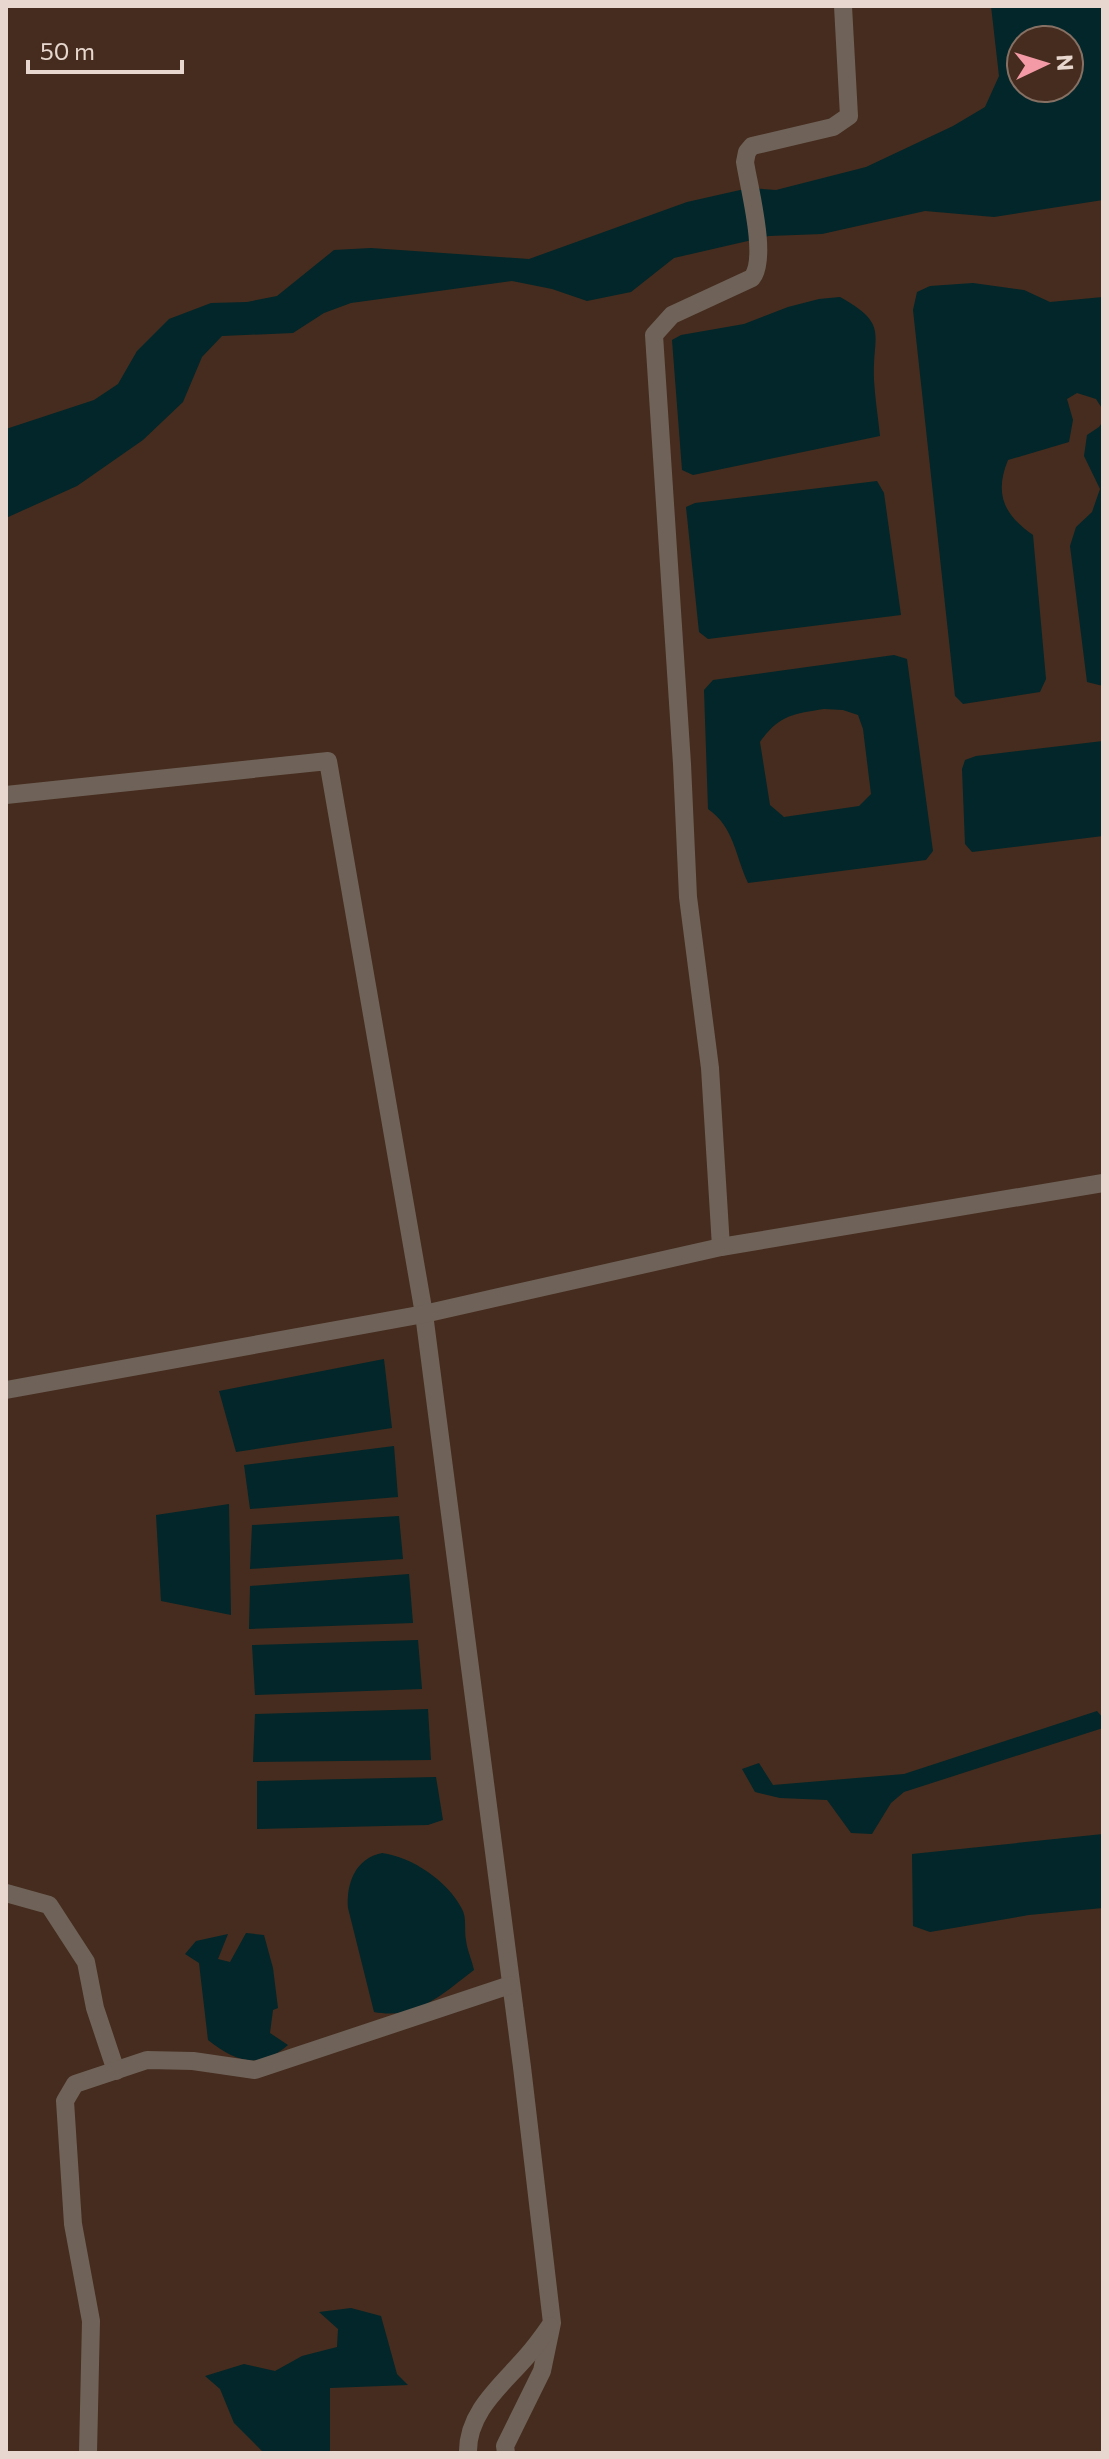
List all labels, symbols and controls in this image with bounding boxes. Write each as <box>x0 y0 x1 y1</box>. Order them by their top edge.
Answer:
scale bar <box>28 24 182 74</box>
north arrow <box>1005 24 1085 104</box>
text: 50 m <box>40 36 95 65</box>
text: N <box>1051 53 1079 72</box>

